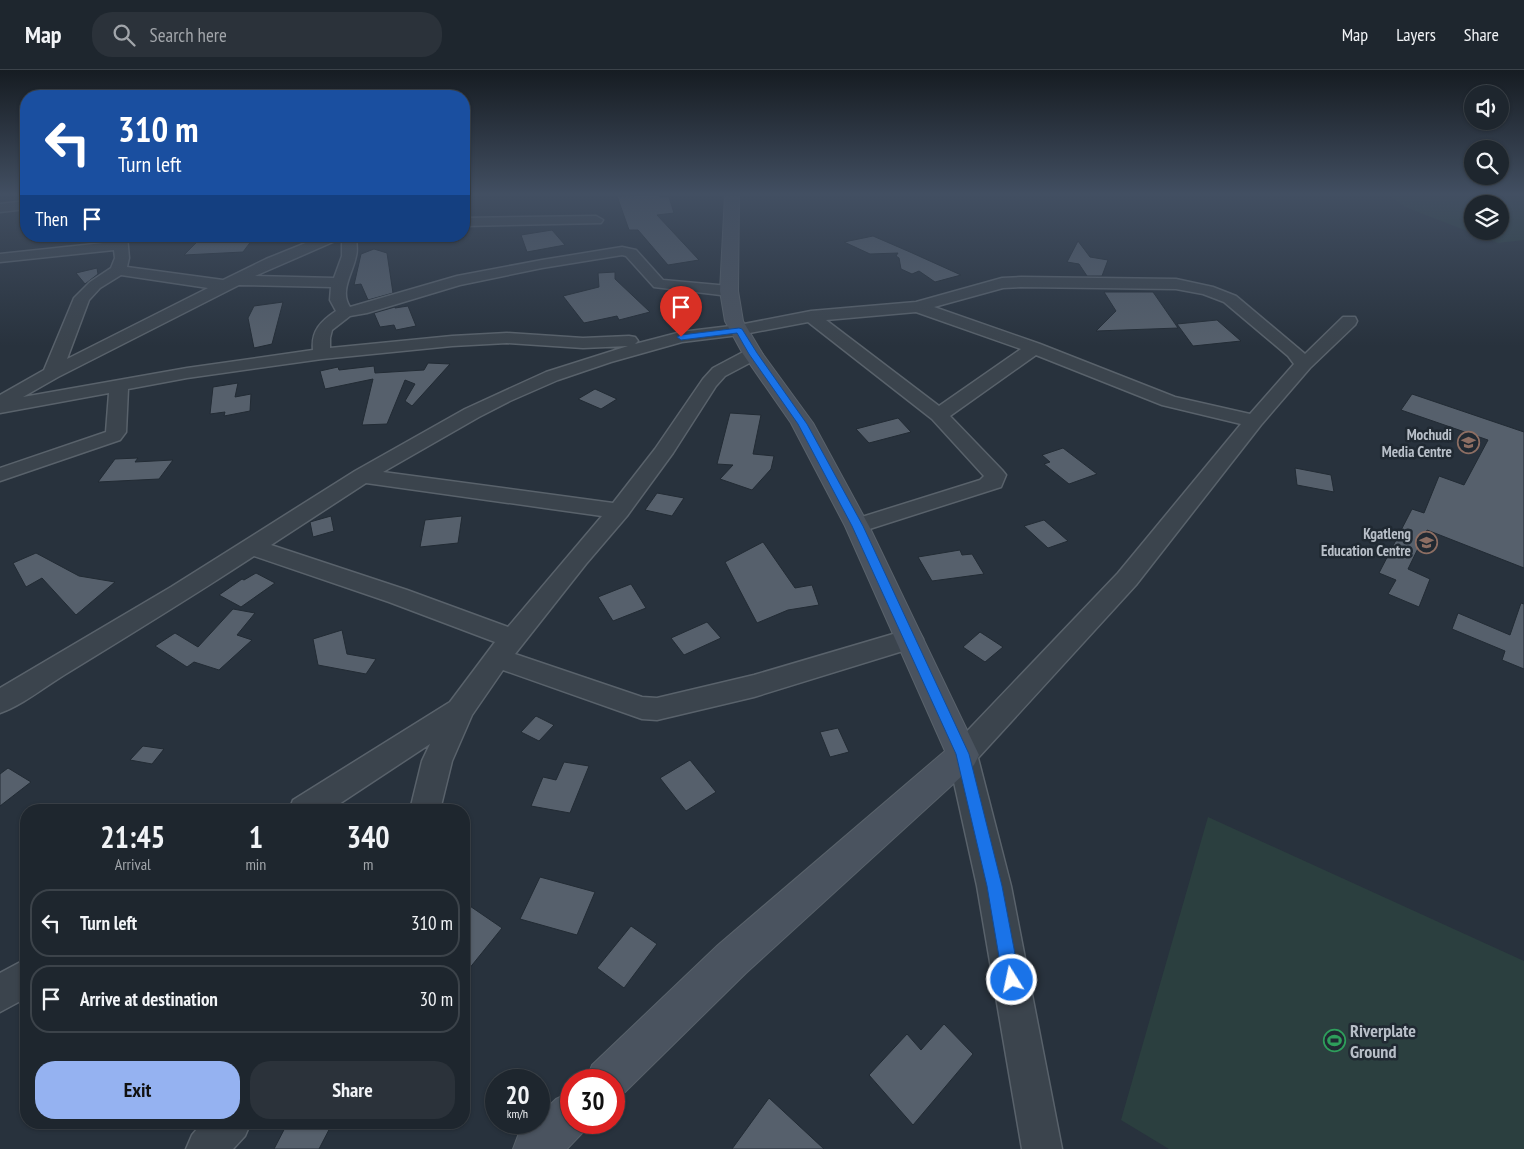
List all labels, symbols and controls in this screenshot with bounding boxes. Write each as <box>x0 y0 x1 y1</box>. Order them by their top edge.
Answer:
search box <box>92 12 442 57</box>
text: Map <box>25 19 62 50</box>
icon: search <box>110 21 138 49</box>
text: Search here <box>150 23 227 47</box>
text: Map <box>1342 23 1368 46</box>
text: Layers <box>1396 23 1436 46</box>
text: Share <box>1464 23 1499 46</box>
map controls <box>1464 85 1509 240</box>
button: sound <box>1464 85 1509 130</box>
text: 310 m <box>118 106 199 152</box>
icon: left <box>35 110 100 175</box>
button: search <box>1464 140 1509 185</box>
text: Turn left <box>118 150 182 178</box>
button: layers <box>1464 195 1509 240</box>
icon: arrive <box>78 205 106 233</box>
text: Then <box>35 207 68 231</box>
pin <box>660 286 702 337</box>
icon: arrive <box>667 293 695 321</box>
place label: Mochudi Media Centre <box>1382 425 1452 461</box>
school or university icon: Mochudi Media Centre <box>1456 431 1480 455</box>
place label: Kgatleng Education Centre <box>1321 524 1411 560</box>
school or university icon: Kgatleng Education Centre <box>1415 530 1439 554</box>
text: 21:45 <box>100 817 165 856</box>
text: 1 <box>249 817 263 856</box>
text: 340 <box>347 817 390 856</box>
text: Arrival <box>115 854 151 874</box>
text: min <box>245 854 266 874</box>
text: m <box>363 854 373 874</box>
icon: left <box>37 909 65 937</box>
text: Turn left <box>80 911 137 935</box>
text: 310 m <box>411 911 453 935</box>
position arrow <box>985 953 1037 1005</box>
icon: arrive <box>37 985 65 1013</box>
text: Arrive at destination <box>80 987 218 1011</box>
text: 30 m <box>420 987 453 1011</box>
place label: Riverplate Ground <box>1350 1019 1416 1063</box>
sports icon: Riverplate Ground <box>1322 1028 1346 1052</box>
button: Exit <box>35 1061 240 1119</box>
button: Share <box>250 1061 455 1119</box>
speed limit sign: 30 <box>560 1069 625 1134</box>
text: 20 <box>506 1079 529 1111</box>
text: km/h <box>507 1106 528 1121</box>

